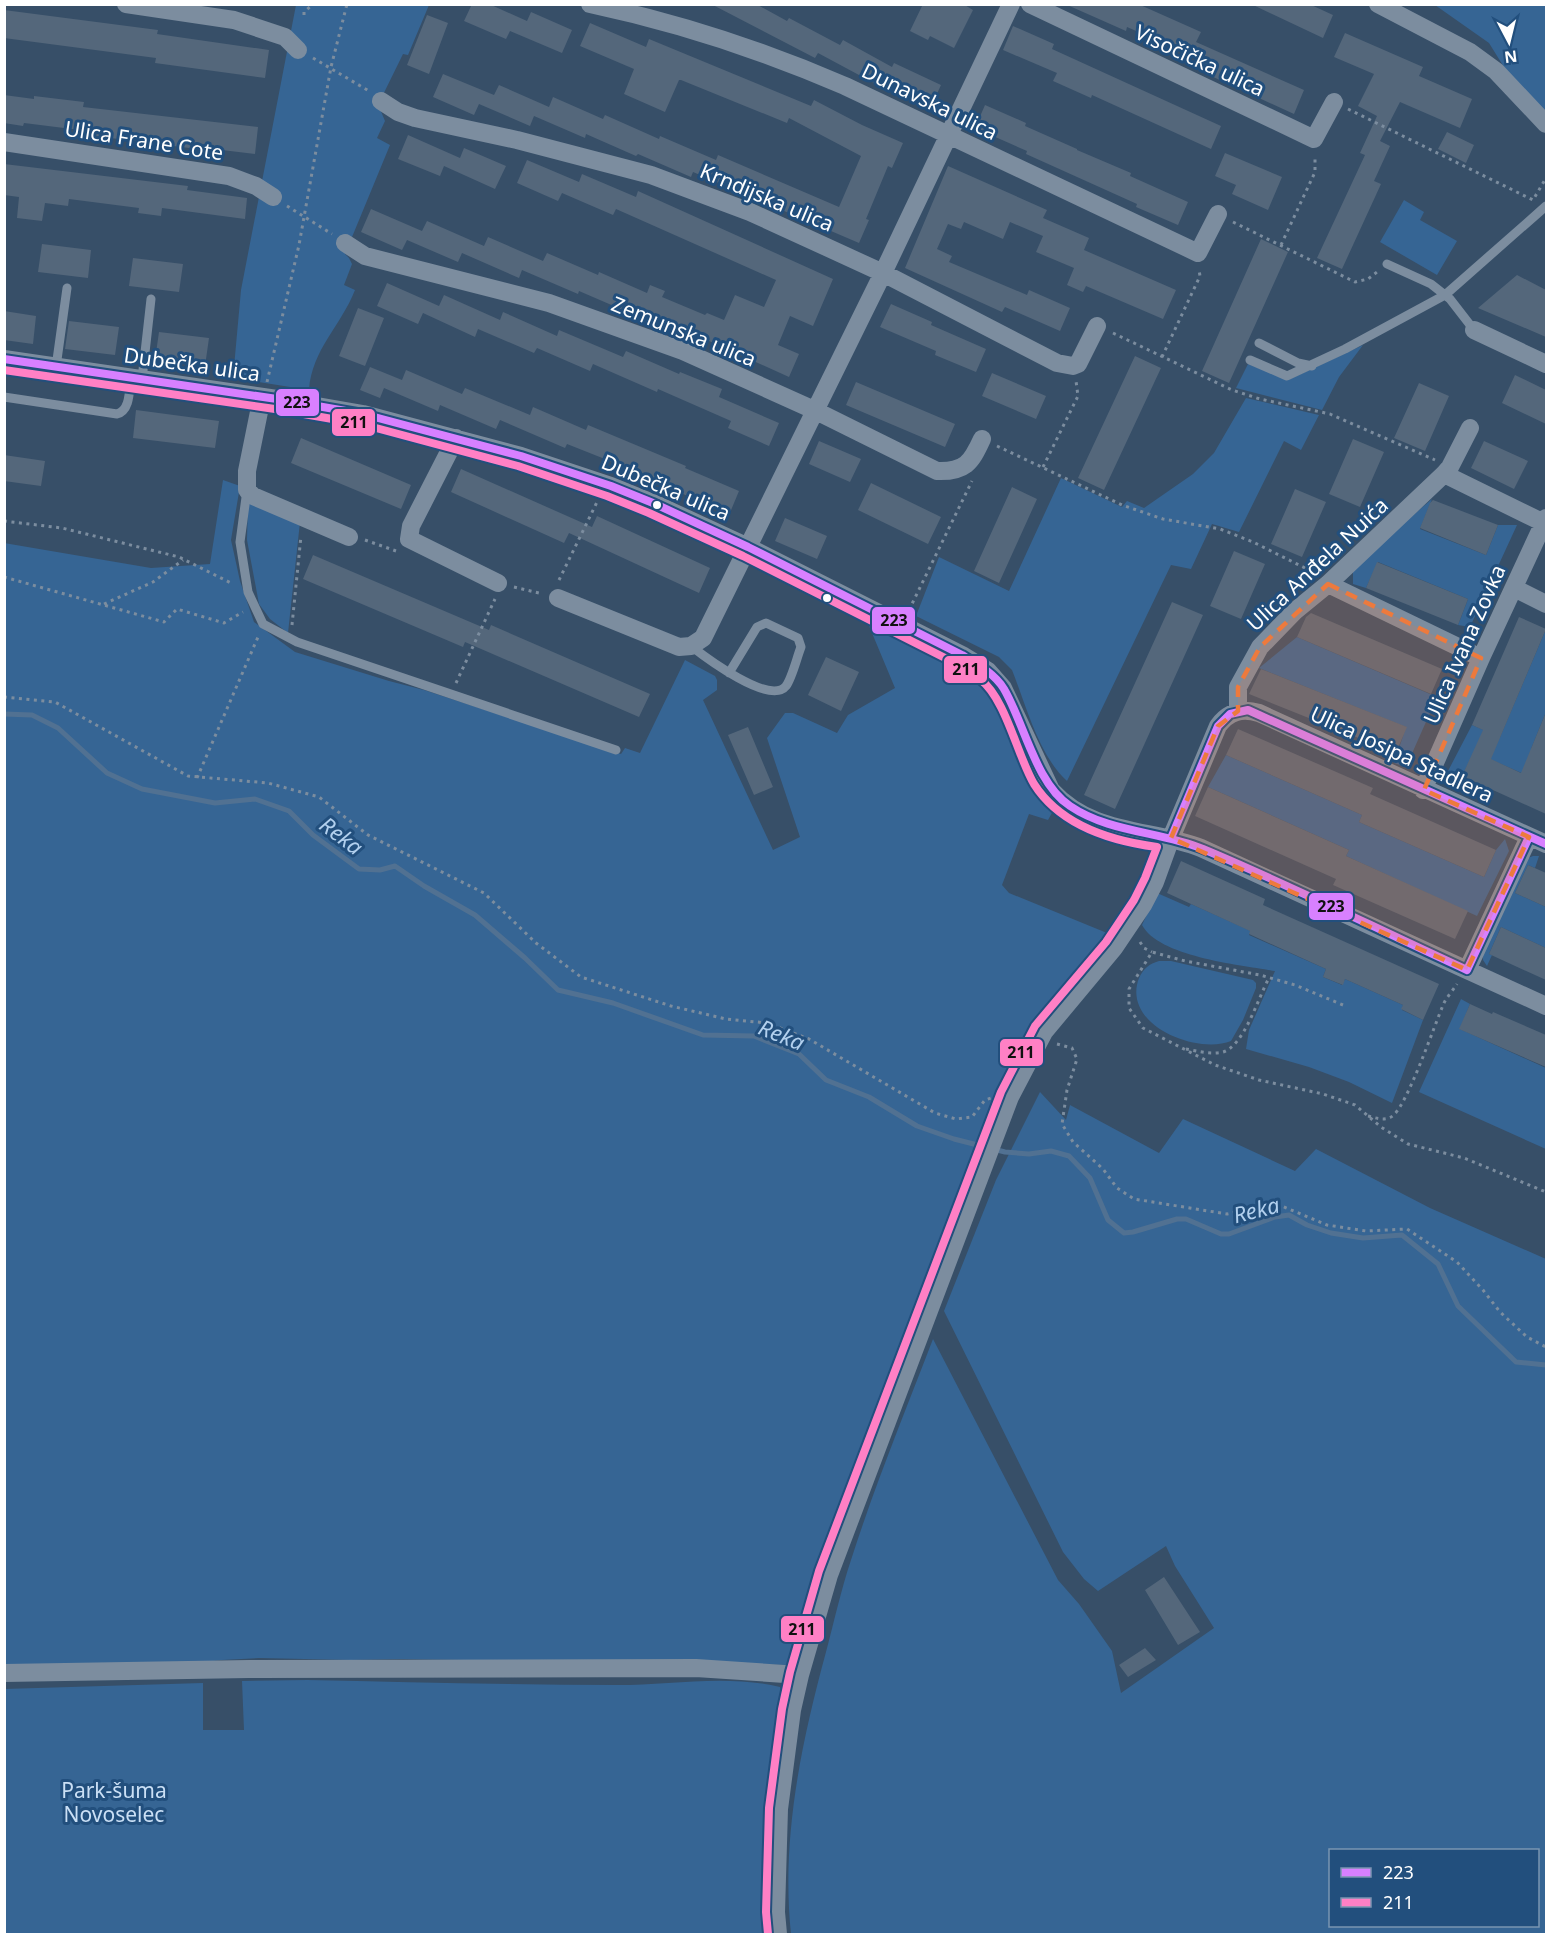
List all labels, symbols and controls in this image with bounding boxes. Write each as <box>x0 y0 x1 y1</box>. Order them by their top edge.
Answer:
north arrow <box>1479 12 1539 72</box>
street label: Visočička ulica <box>1130 18 1270 102</box>
text: N <box>1503 45 1519 69</box>
street label: Dunavska ulica <box>857 56 1003 146</box>
street label: Ulica Frane Cote <box>63 114 225 166</box>
street label: Krndijska ulica <box>696 156 838 238</box>
street label: Zemunska ulica <box>608 289 760 373</box>
street label: Dubečka ulica <box>122 341 262 387</box>
line badge: 223 <box>275 388 320 417</box>
text: 223 <box>283 391 311 413</box>
line badge: 211 <box>331 408 376 437</box>
text: 211 <box>340 411 368 433</box>
street label: Dubečka ulica <box>597 447 735 527</box>
street label: Ulica Anđela Nuića <box>1240 491 1394 637</box>
unlabelled marker <box>651 499 663 511</box>
street label: Ulica Ivana Zovka <box>1416 560 1512 728</box>
unlabelled marker <box>821 592 833 604</box>
line badge: 223 <box>871 606 916 635</box>
text: 223 <box>880 609 908 631</box>
line badge: 211 <box>943 655 988 684</box>
text: 211 <box>952 658 980 680</box>
street label: Ulica Josipa Stadlera <box>1306 699 1498 809</box>
water label: Reka <box>314 809 370 861</box>
line badge: 223 <box>1308 892 1354 921</box>
text: 223 <box>1317 895 1345 917</box>
water label: Reka <box>755 1011 810 1057</box>
line badge: 211 <box>999 1038 1044 1067</box>
text: 211 <box>1007 1041 1035 1063</box>
water label: Reka <box>1230 1189 1283 1229</box>
line badge: 211 <box>780 1615 825 1643</box>
text: 211 <box>788 1618 816 1640</box>
park label: Park-šuma Novoselec <box>61 1776 167 1828</box>
legend <box>1329 1849 1539 1927</box>
text: 223 <box>1383 1860 1414 1884</box>
text: 211 <box>1383 1890 1414 1914</box>

